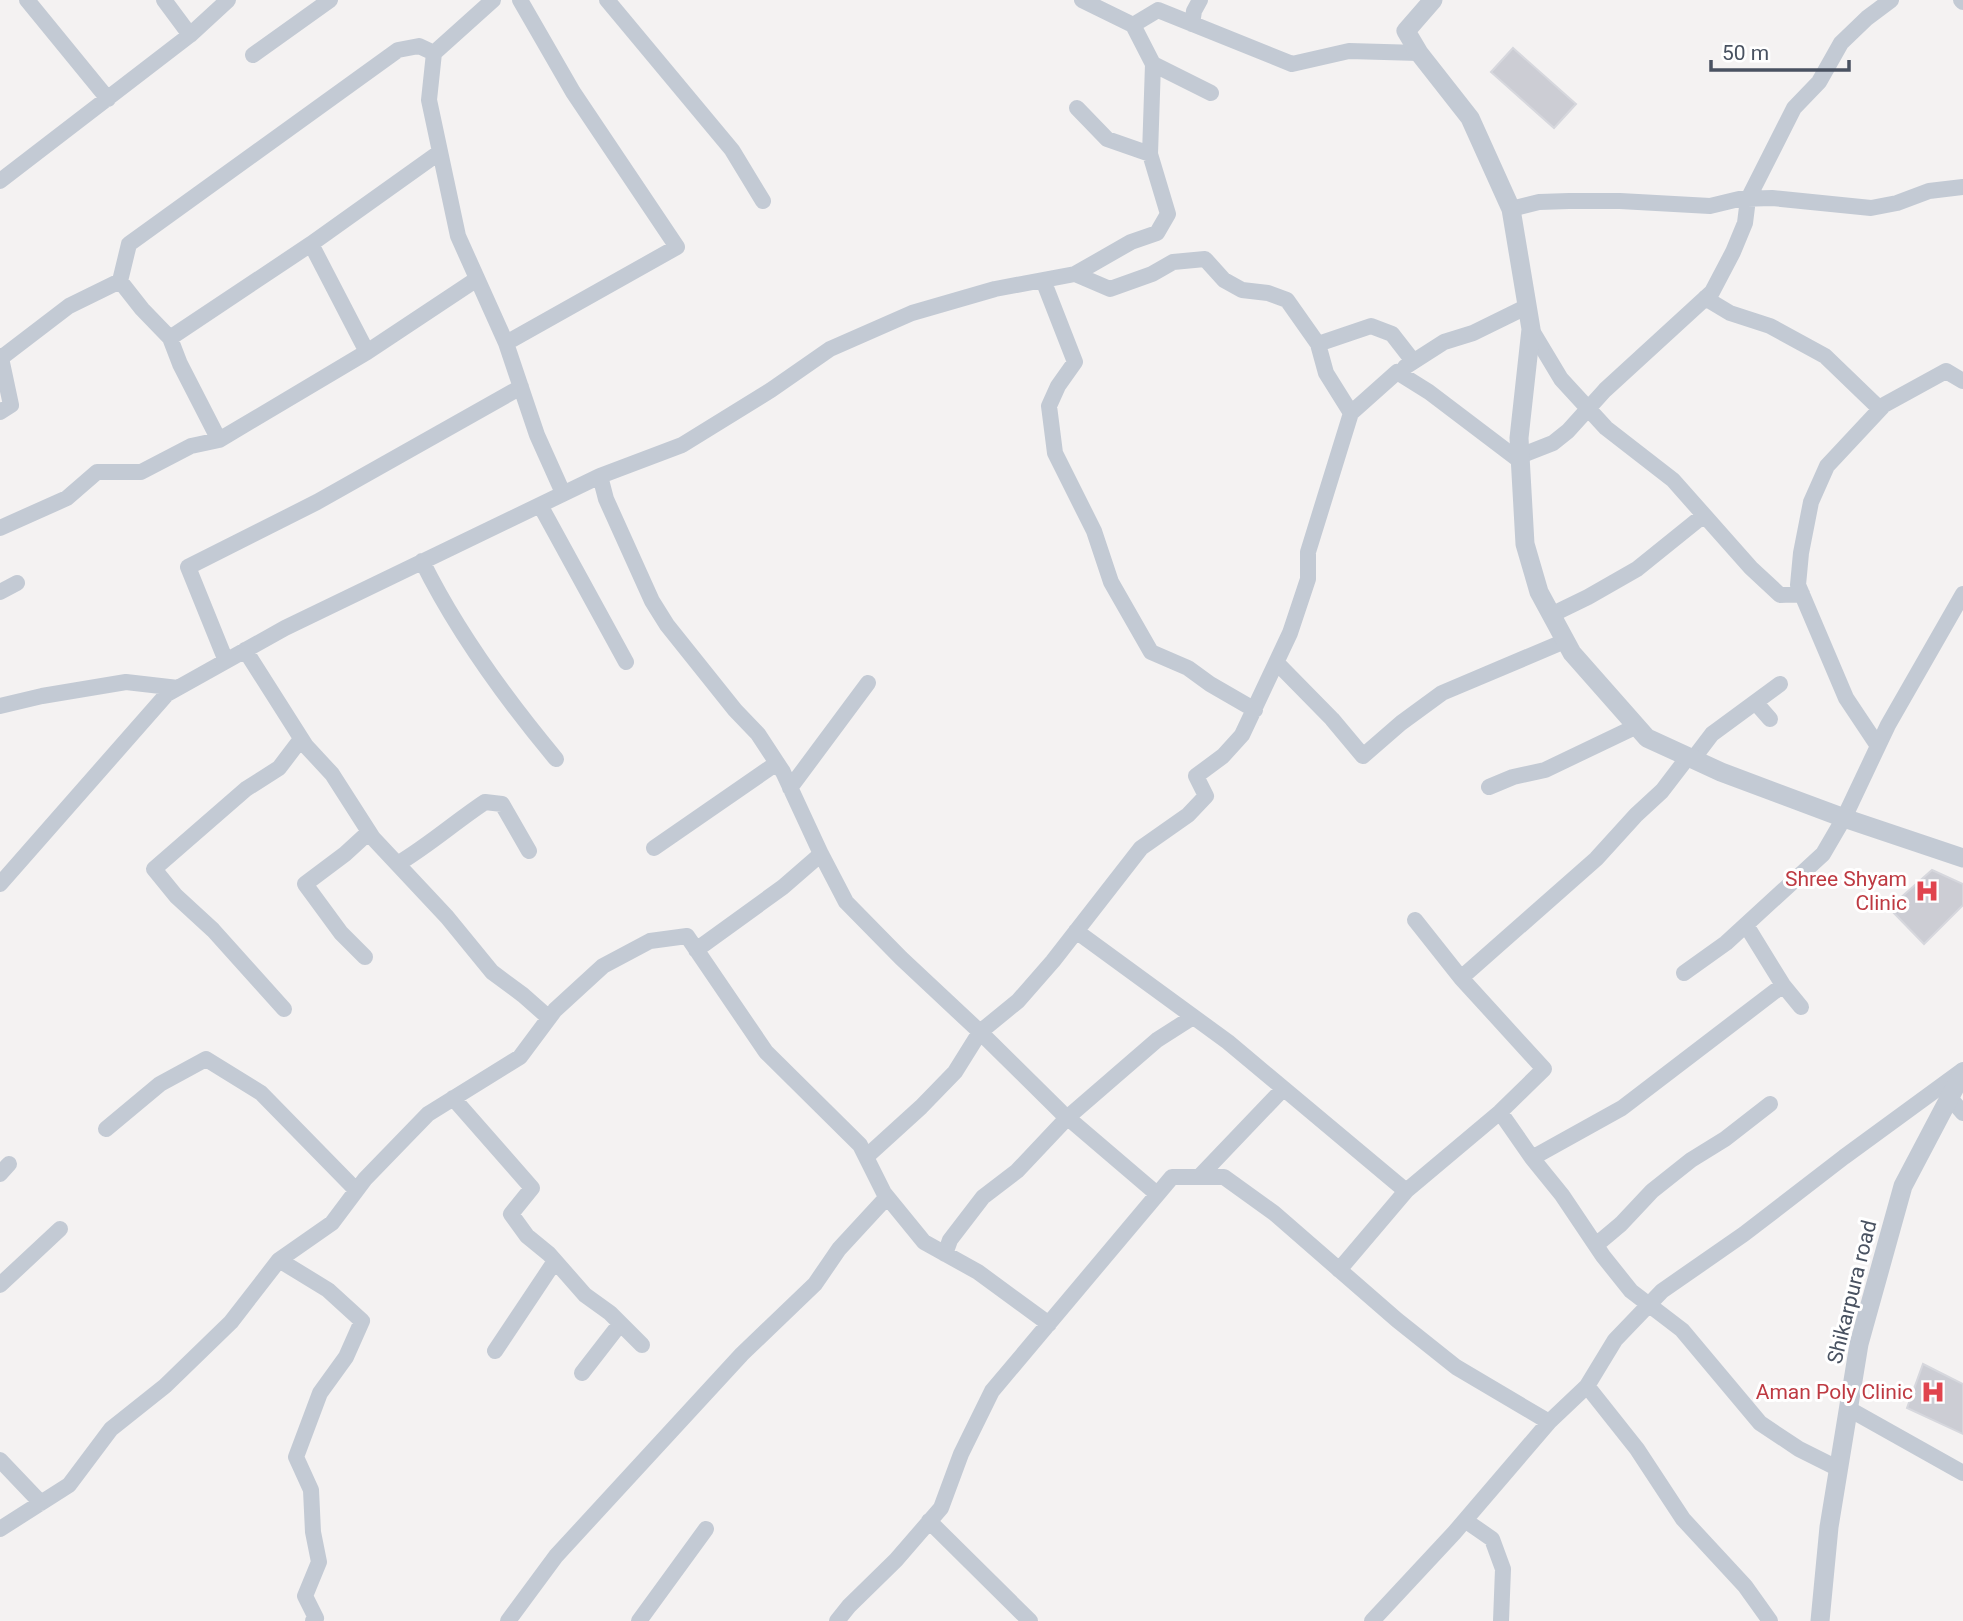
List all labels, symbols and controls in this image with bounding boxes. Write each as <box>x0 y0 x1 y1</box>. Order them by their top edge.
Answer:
scale bar <box>1711 28 1849 72</box>
text: 50 m <box>1722 41 1769 65</box>
place label: Shree Shyam Clinic <box>1785 867 1907 915</box>
hospital icon: Shree Shyam Clinic <box>1913 877 1941 905</box>
street label: Shikarpura road <box>1823 1218 1881 1366</box>
hospital icon: Aman Poly Clinic <box>1919 1378 1947 1406</box>
place label: Aman Poly Clinic <box>1756 1380 1913 1404</box>

